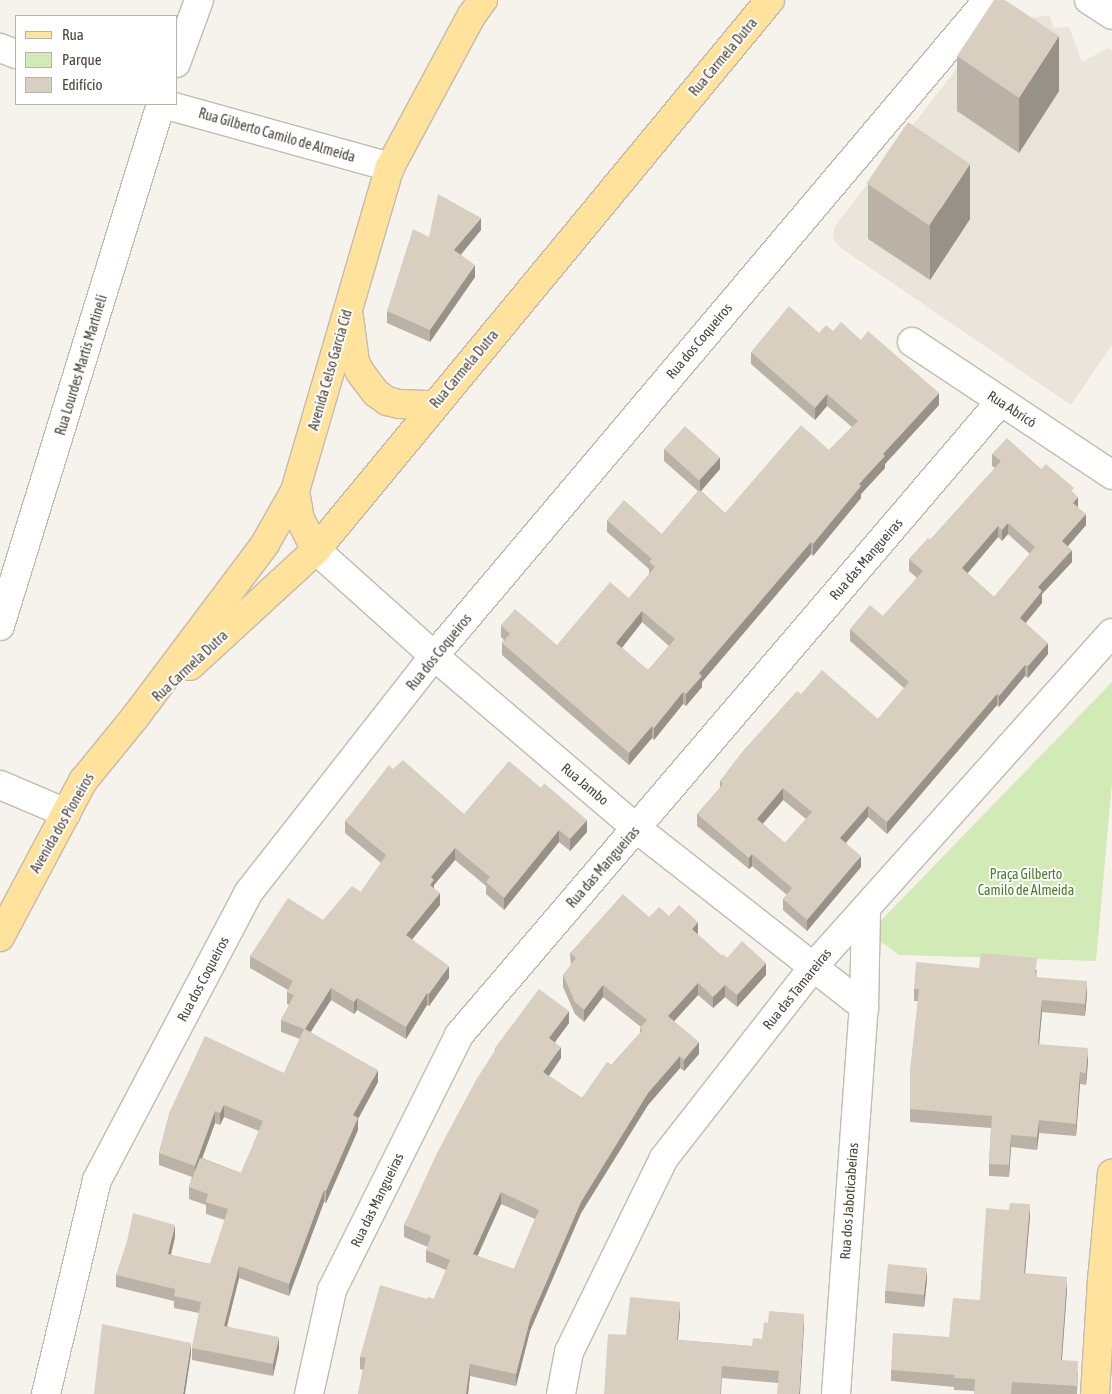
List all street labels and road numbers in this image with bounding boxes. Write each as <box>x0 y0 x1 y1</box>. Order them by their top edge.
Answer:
street label: Rua Carmela Dutra <box>685 15 761 99</box>
street label: Rua Gilberto Camilo de Almeida <box>197 105 357 165</box>
street label: Rua Lourdes Martis Martineli <box>52 293 110 437</box>
street label: Rua dos Coqueiros <box>662 300 736 382</box>
street label: Avenida Celso Garcia Cid <box>305 308 355 432</box>
street label: Rua Carmela Dutra <box>426 327 502 411</box>
street label: Rua Abricó <box>984 387 1040 431</box>
street label: Rua das Mangueiras <box>826 515 906 603</box>
street label: Rua dos Coqueiros <box>403 610 475 694</box>
street label: Rua Carmela Dutra <box>149 627 231 705</box>
street label: Rua Jambo <box>558 759 612 809</box>
street label: Avenida dos Pioneiros <box>27 770 97 876</box>
street label: Rua das Mangueiras <box>563 823 643 911</box>
street label: Rua dos Coqueiros <box>174 934 232 1024</box>
street label: Rua das Tamareiras <box>759 945 835 1033</box>
street label: Rua dos Jaboticabeiras <box>837 1142 861 1260</box>
street label: Rua das Mangueiras <box>347 1150 407 1250</box>

